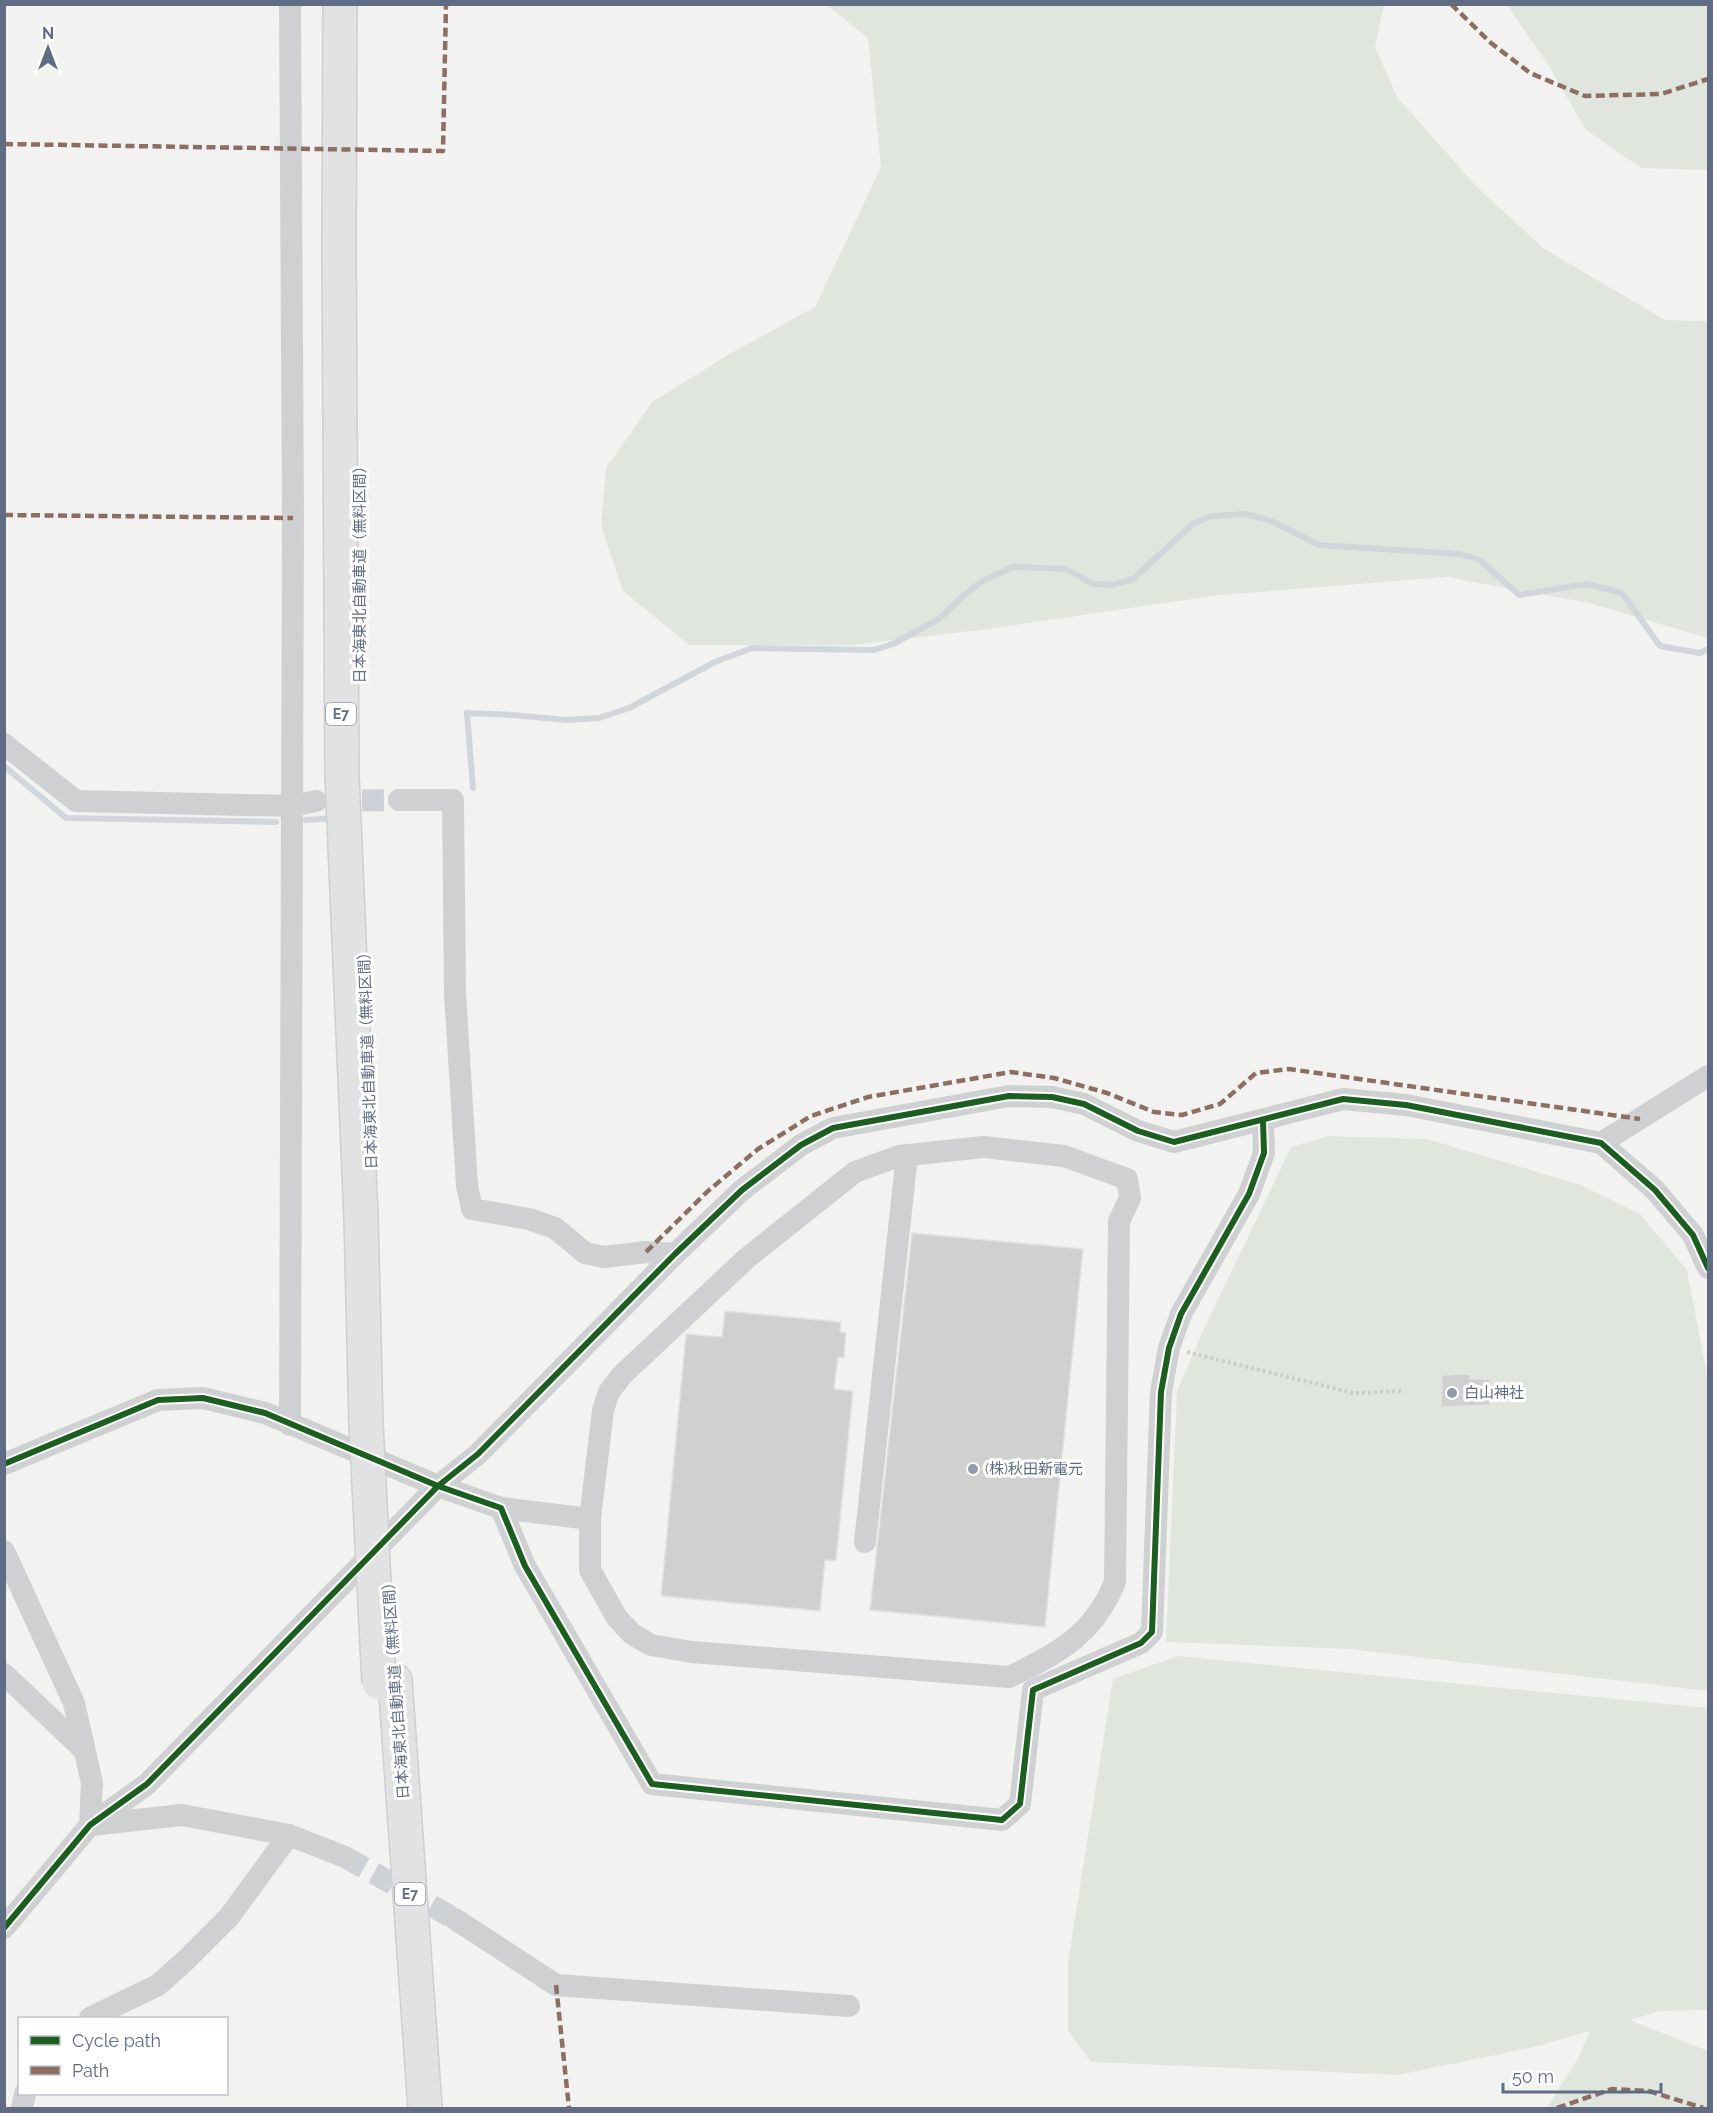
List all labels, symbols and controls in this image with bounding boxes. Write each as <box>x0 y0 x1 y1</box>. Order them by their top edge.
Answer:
north arrow <box>18 18 78 78</box>
text: N <box>42 24 54 43</box>
street label: 日本海東北自動車道（無料区間） <box>351 458 369 684</box>
road number: E7 <box>326 703 356 725</box>
street label: 日本海東北自動車道（無料区間） <box>355 944 381 1170</box>
place label: 白山神社 <box>1464 1384 1524 1402</box>
marker: 白山神社 <box>1445 1386 1459 1400</box>
place label: (株)秋田新電元 <box>985 1460 1083 1478</box>
marker: (株)秋田新電元 <box>966 1462 980 1476</box>
street label: 日本海東北自動車道（無料区間） <box>379 1574 413 1800</box>
road number: E7 <box>395 1883 425 1905</box>
legend <box>18 2017 228 2095</box>
text: Cycle path <box>72 2030 161 2051</box>
scale bar <box>1503 2056 1660 2094</box>
text: Path <box>72 2060 109 2081</box>
text: 50 m <box>1512 2066 1554 2087</box>

